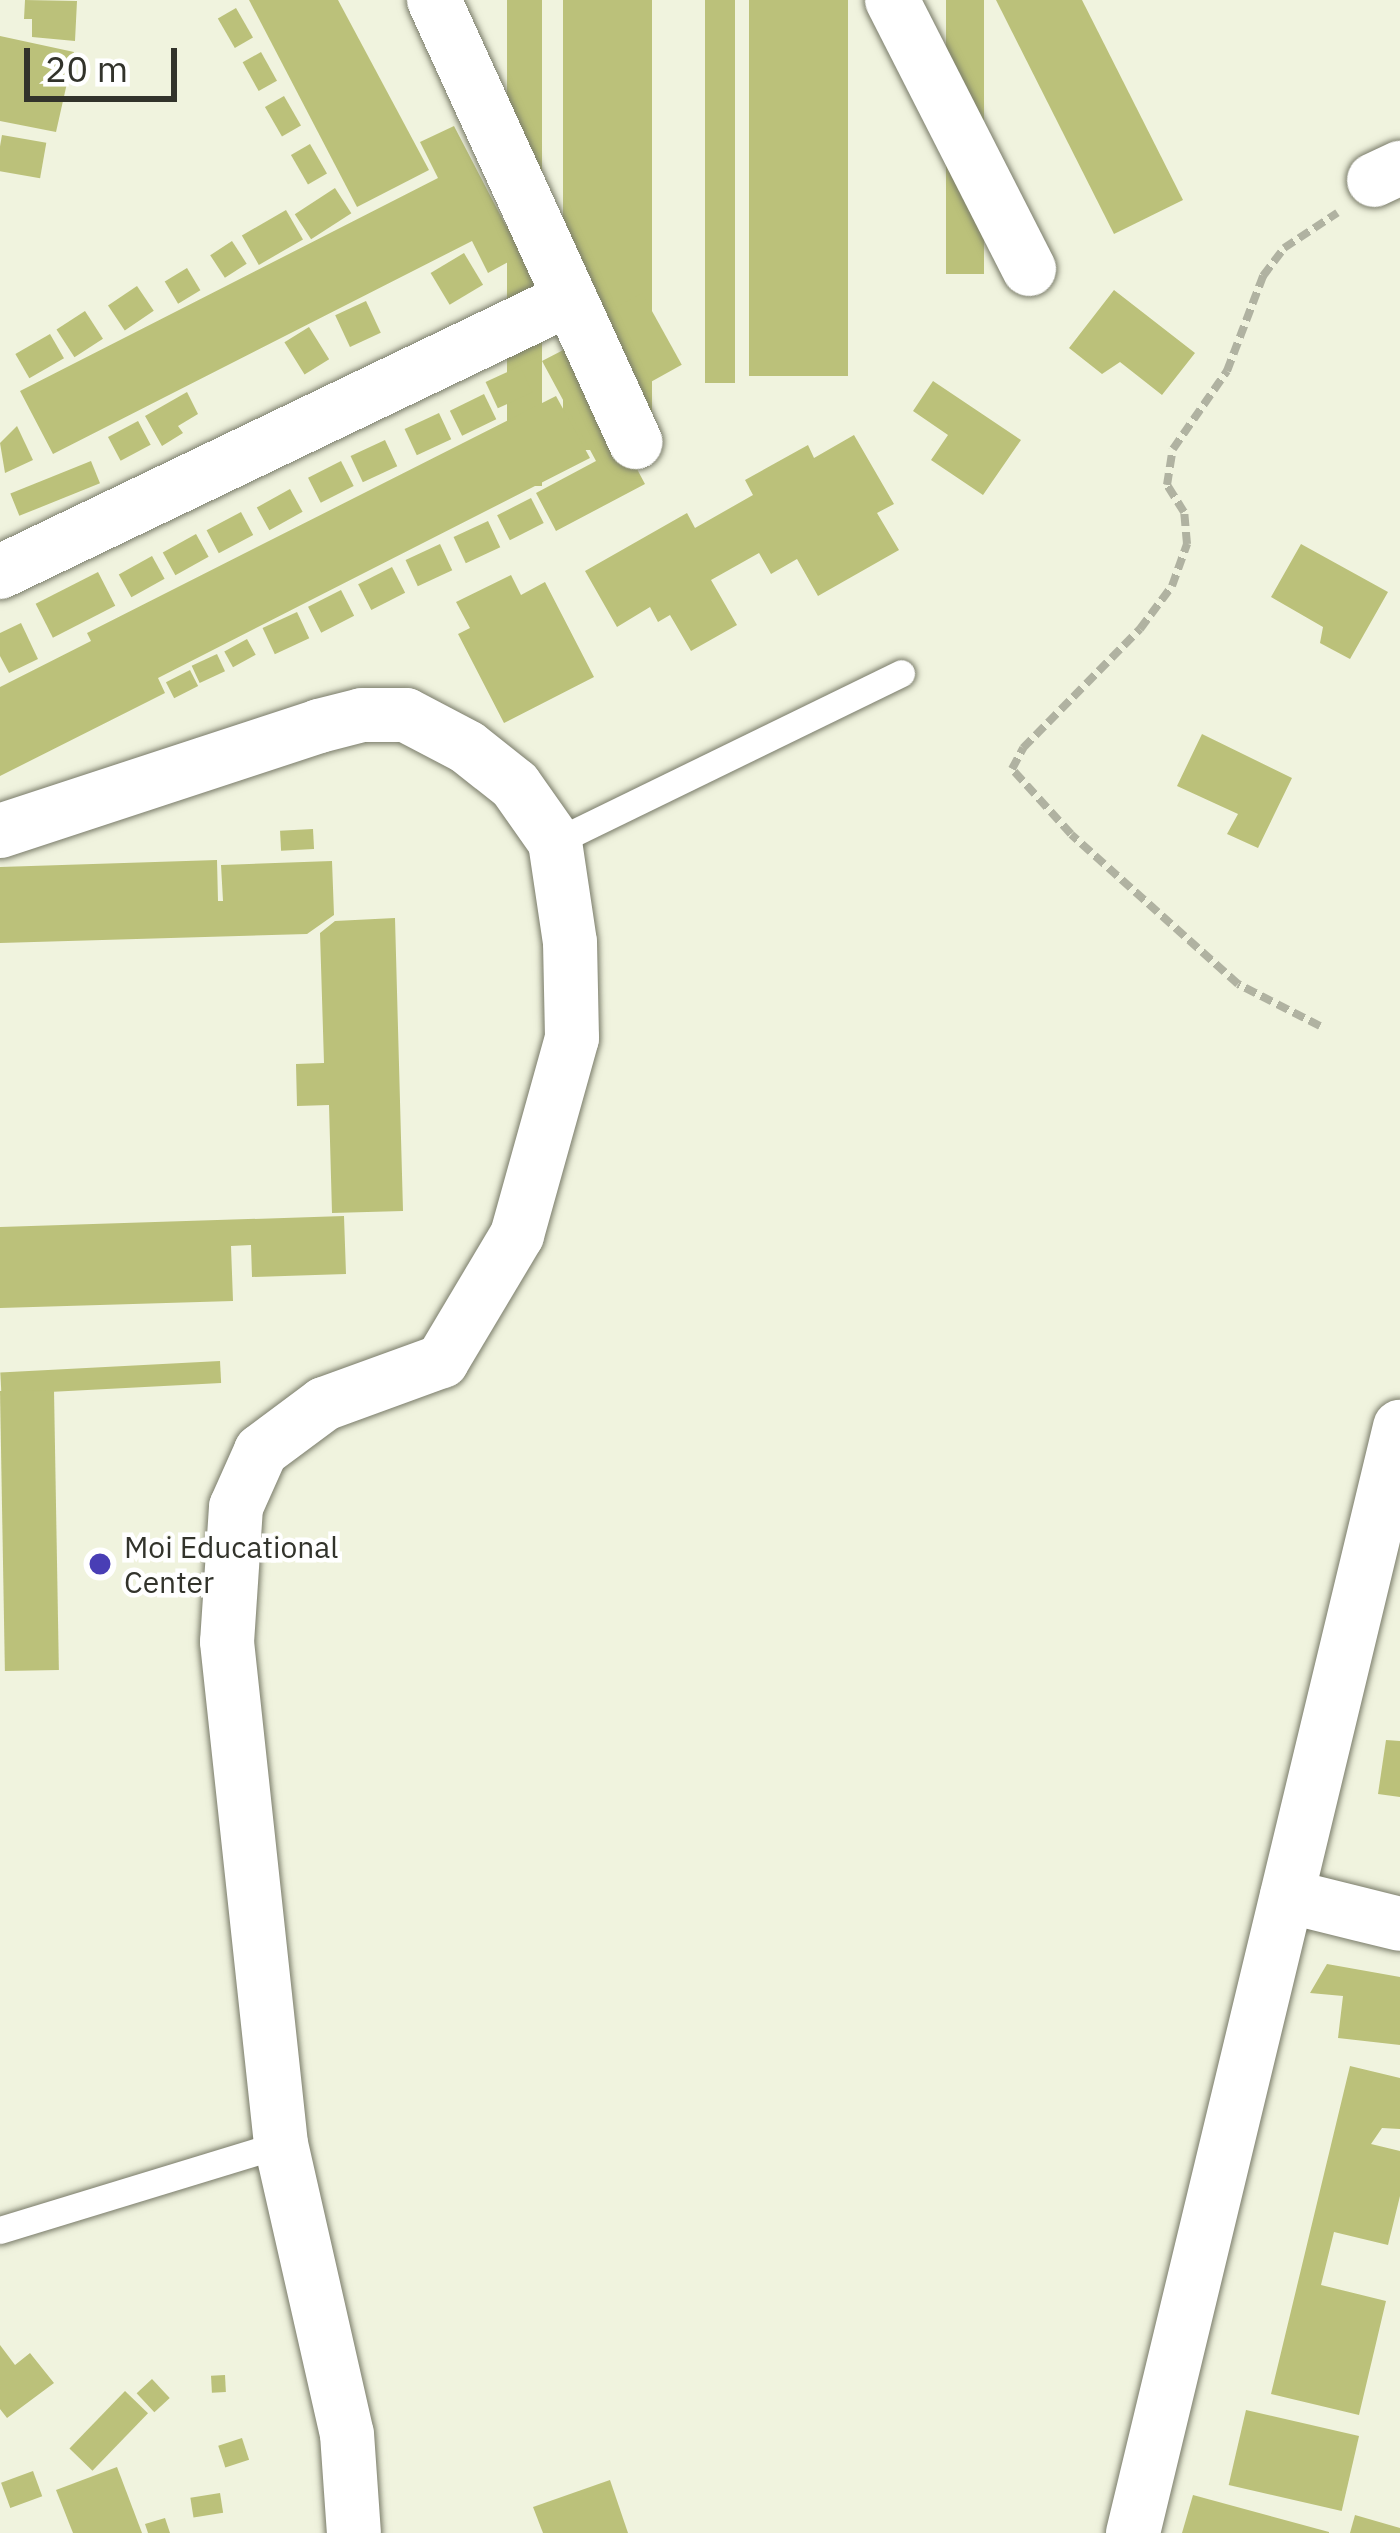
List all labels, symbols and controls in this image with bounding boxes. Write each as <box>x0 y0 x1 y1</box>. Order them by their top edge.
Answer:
scale bar <box>30 24 183 98</box>
text: 20 m <box>45 45 128 92</box>
place label: Moi Educational Center <box>124 1529 339 1600</box>
marker: Moi Educational Center <box>87 1551 113 1577</box>

